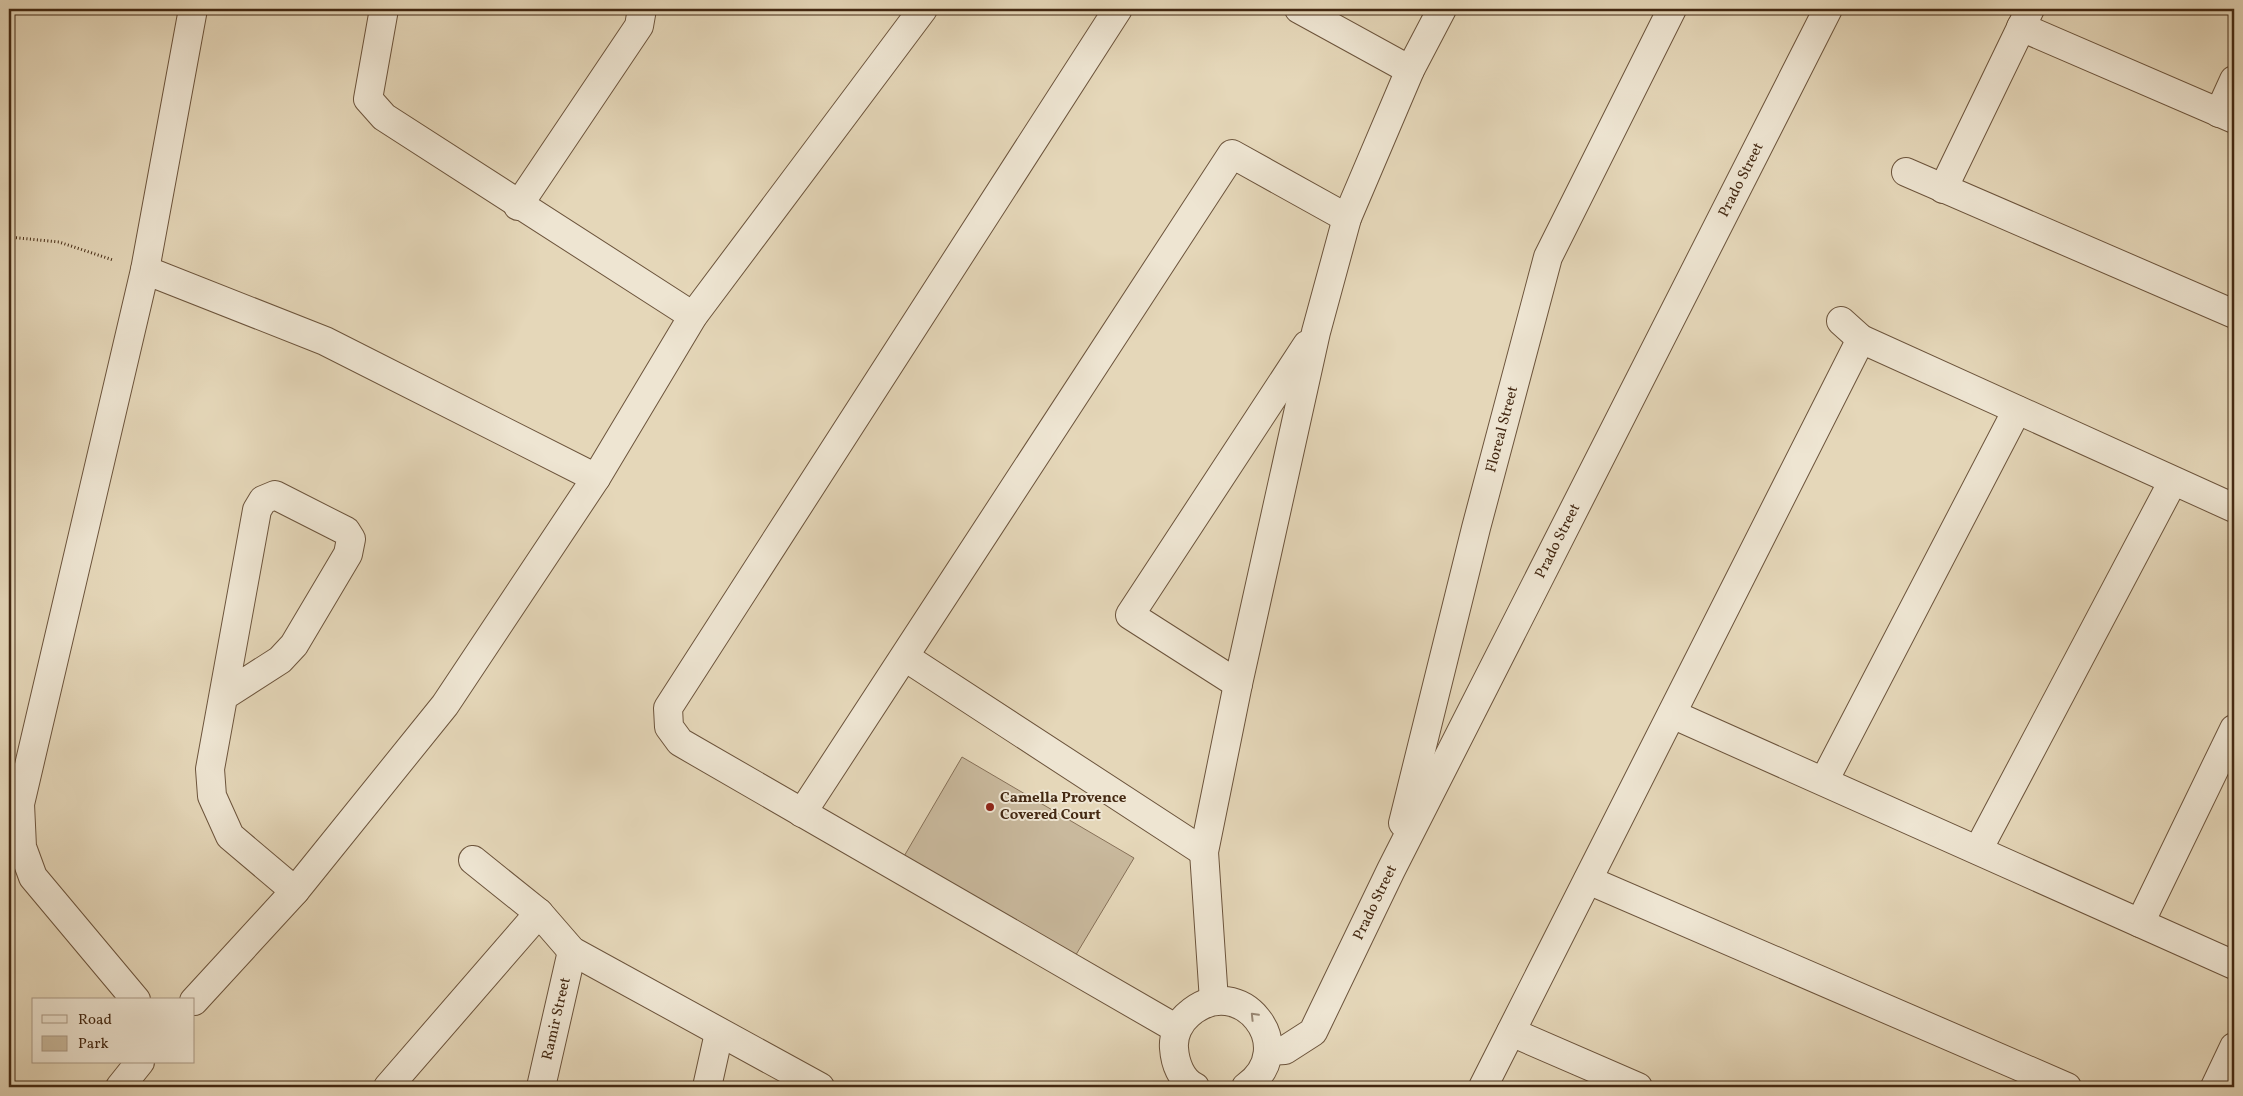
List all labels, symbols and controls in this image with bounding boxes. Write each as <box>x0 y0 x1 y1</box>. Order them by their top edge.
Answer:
street label: Prado Street <box>1713 139 1769 221</box>
street label: Floreal Street <box>1481 384 1524 475</box>
street label: Prado Street <box>1530 500 1586 582</box>
place label: Camella Provence Covered Court <box>1000 788 1127 826</box>
marker: Camella Provence Covered Court <box>984 801 996 813</box>
street label: Prado Street <box>1348 861 1402 944</box>
street label: Ramir Street <box>537 975 576 1062</box>
legend <box>32 998 195 1064</box>
text: Road <box>78 1010 112 1031</box>
one-way arrow <box>1251 1013 1260 1022</box>
text: Park <box>78 1034 109 1055</box>

